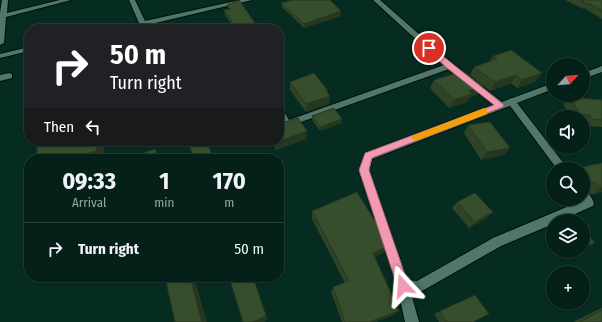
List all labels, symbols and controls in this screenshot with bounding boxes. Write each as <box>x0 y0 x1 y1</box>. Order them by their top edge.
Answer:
pin <box>412 31 446 65</box>
icon: arrive <box>418 37 440 59</box>
text: 50 m <box>110 38 166 71</box>
icon: right <box>44 40 96 92</box>
north arrow <box>546 58 590 102</box>
map controls <box>546 58 590 310</box>
text: Turn right <box>110 72 182 94</box>
button: sound <box>546 110 590 154</box>
icon: left <box>82 116 104 138</box>
text: Then <box>44 118 74 136</box>
button: search <box>546 162 590 206</box>
text: 09:33 <box>62 167 116 195</box>
text: 1 <box>159 167 169 195</box>
text: 170 <box>213 167 246 195</box>
text: Arrival <box>72 195 106 210</box>
text: min <box>154 195 174 210</box>
text: m <box>224 195 234 210</box>
button: layers <box>546 214 590 258</box>
icon: right <box>44 238 66 260</box>
text: Turn right <box>78 240 139 258</box>
text: 50 m <box>234 240 264 258</box>
position arrow <box>382 265 424 307</box>
button: + <box>546 266 590 310</box>

